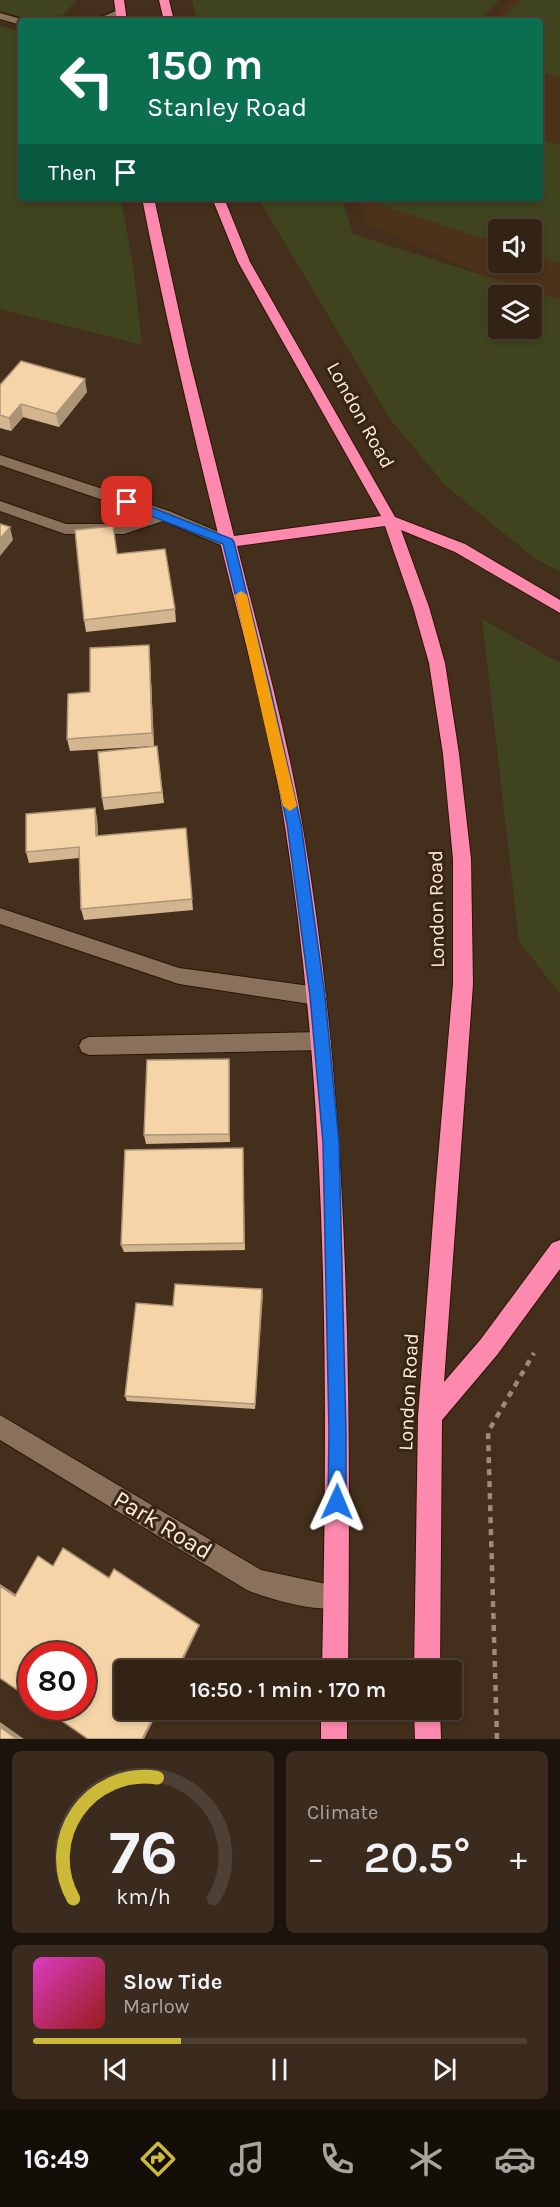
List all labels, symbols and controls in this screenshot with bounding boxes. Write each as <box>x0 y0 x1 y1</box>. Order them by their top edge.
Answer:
text: 150 m <box>147 40 263 90</box>
icon: left <box>48 42 126 120</box>
text: Stanley Road <box>147 91 307 123</box>
icon: arrive <box>109 156 142 189</box>
text: Then <box>48 160 97 186</box>
map controls <box>488 219 542 339</box>
button: sound <box>488 219 542 273</box>
button: layers <box>488 285 542 339</box>
street label: London Road <box>322 358 399 472</box>
pin <box>101 476 152 527</box>
icon: arrive <box>110 485 143 518</box>
street label: London Road <box>424 850 449 968</box>
street label: London Road <box>394 1333 423 1452</box>
position arrow <box>305 1470 369 1534</box>
street label: Park Road <box>109 1485 217 1565</box>
speed limit sign: 80 <box>18 1642 96 1720</box>
text: 16:50 · 1 min · 170 m <box>190 1677 386 1703</box>
text: Climate <box>307 1801 378 1824</box>
text: 76 <box>109 1816 177 1889</box>
text: 20.5° <box>364 1831 470 1883</box>
text: − <box>307 1839 324 1877</box>
text: + <box>510 1839 527 1877</box>
text: km/h <box>116 1884 170 1909</box>
text: Slow Tide <box>123 1969 223 1995</box>
text: Marlow <box>123 1995 189 2018</box>
icon: previous <box>99 2053 132 2086</box>
icon: pause <box>263 2053 296 2086</box>
icon: next <box>428 2053 461 2086</box>
icon: directions <box>137 2138 179 2180</box>
icon: music <box>226 2138 268 2180</box>
icon: phone <box>316 2138 358 2180</box>
icon: climate <box>405 2138 447 2180</box>
icon: car <box>494 2138 536 2180</box>
text: 16:49 <box>24 2143 90 2175</box>

